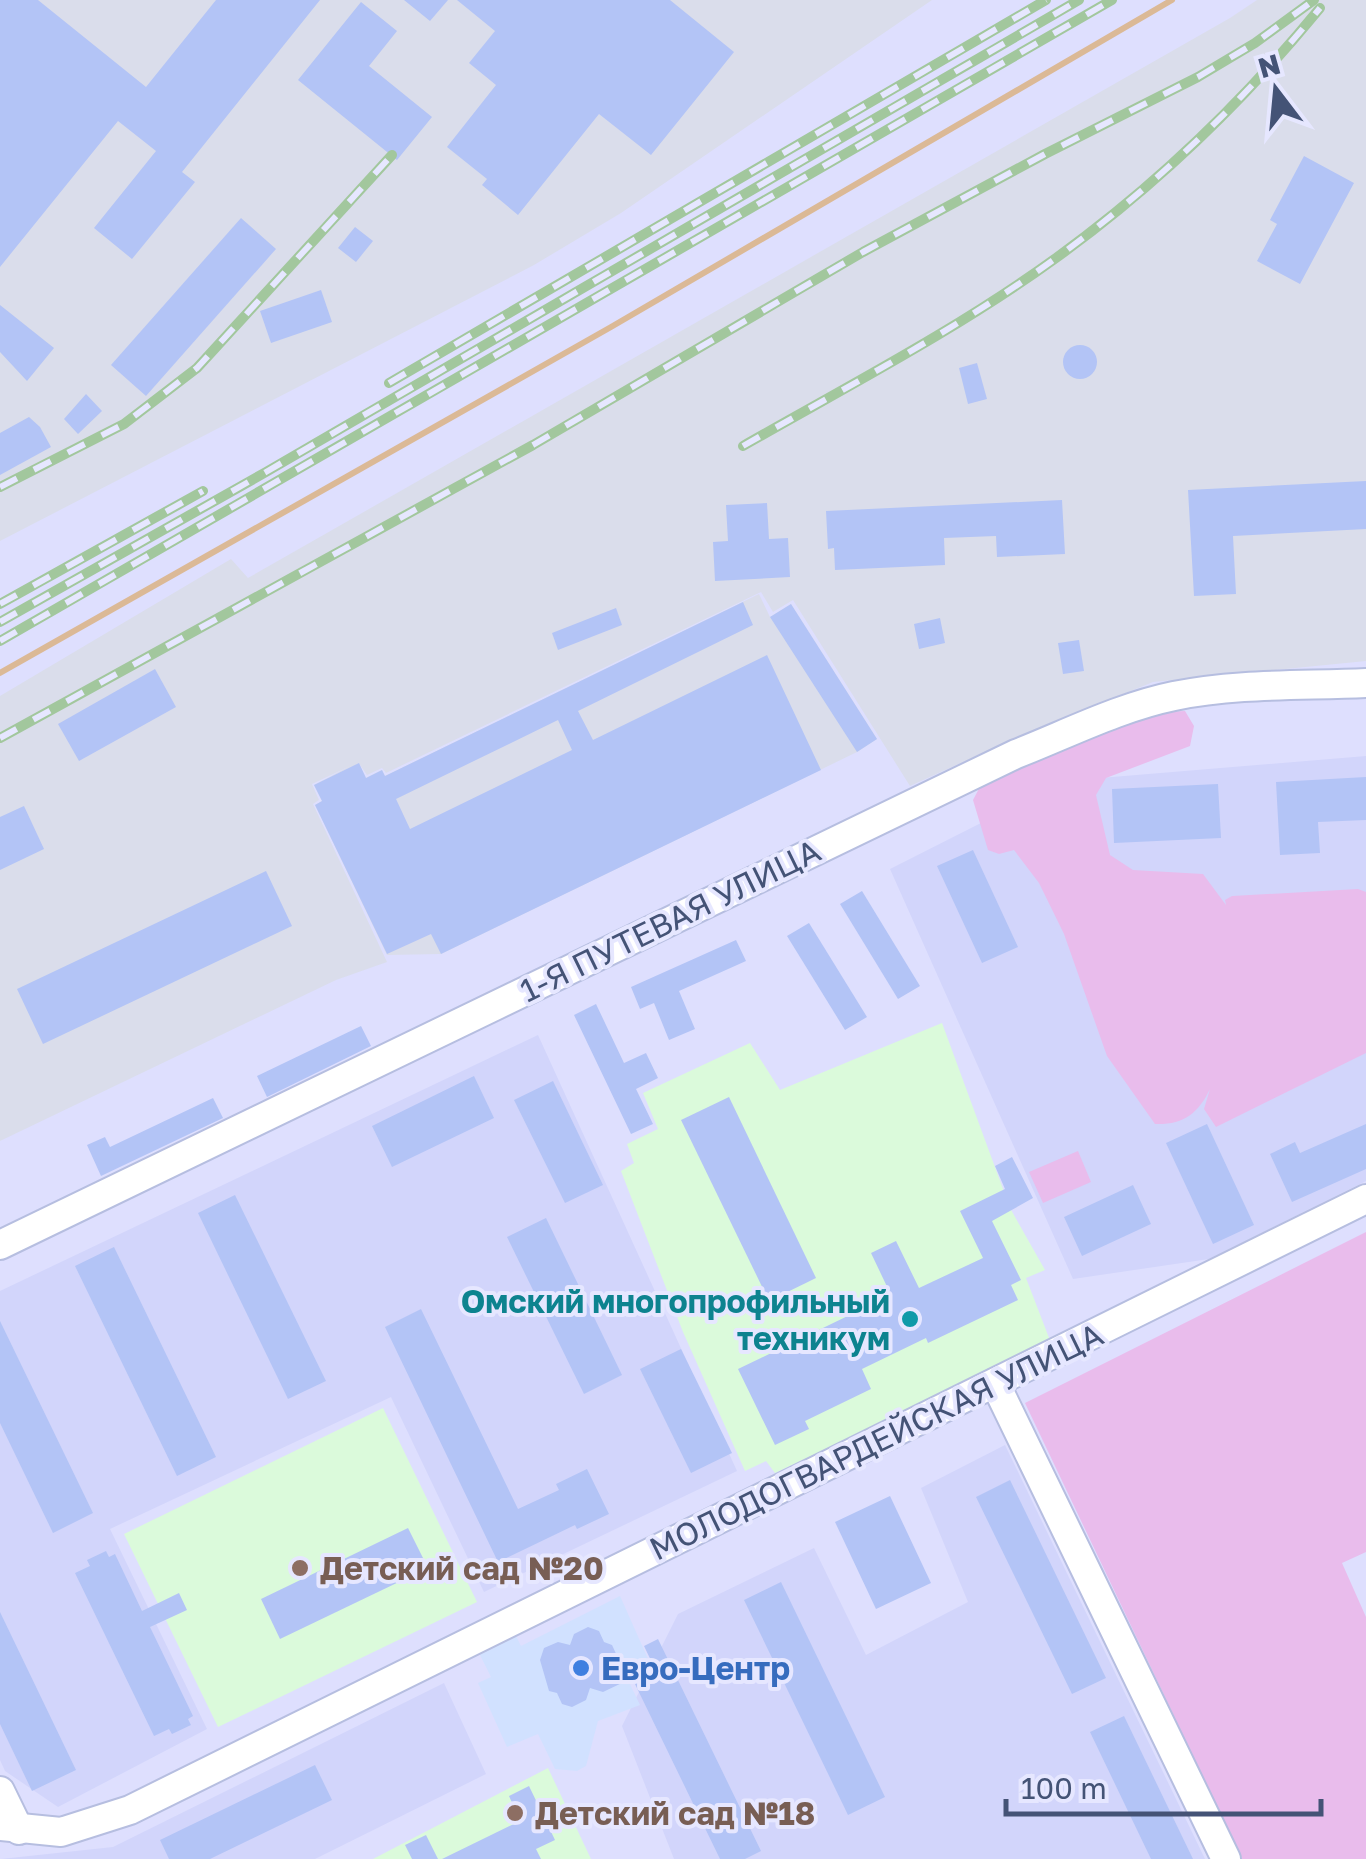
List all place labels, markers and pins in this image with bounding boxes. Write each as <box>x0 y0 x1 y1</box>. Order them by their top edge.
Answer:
place label: Омский многопрофильный техникум <box>461 1282 890 1357</box>
marker: Омский многопрофильный техникум <box>899 1308 921 1330</box>
place label: Детский сад №20 <box>320 1549 604 1587</box>
marker: Детский сад №20 <box>289 1557 311 1579</box>
place label: Евро-Центр <box>601 1649 790 1687</box>
marker: Евро-Центр <box>570 1657 592 1679</box>
place label: Детский сад №18 <box>535 1794 815 1832</box>
marker: Детский сад №18 <box>504 1802 526 1824</box>

